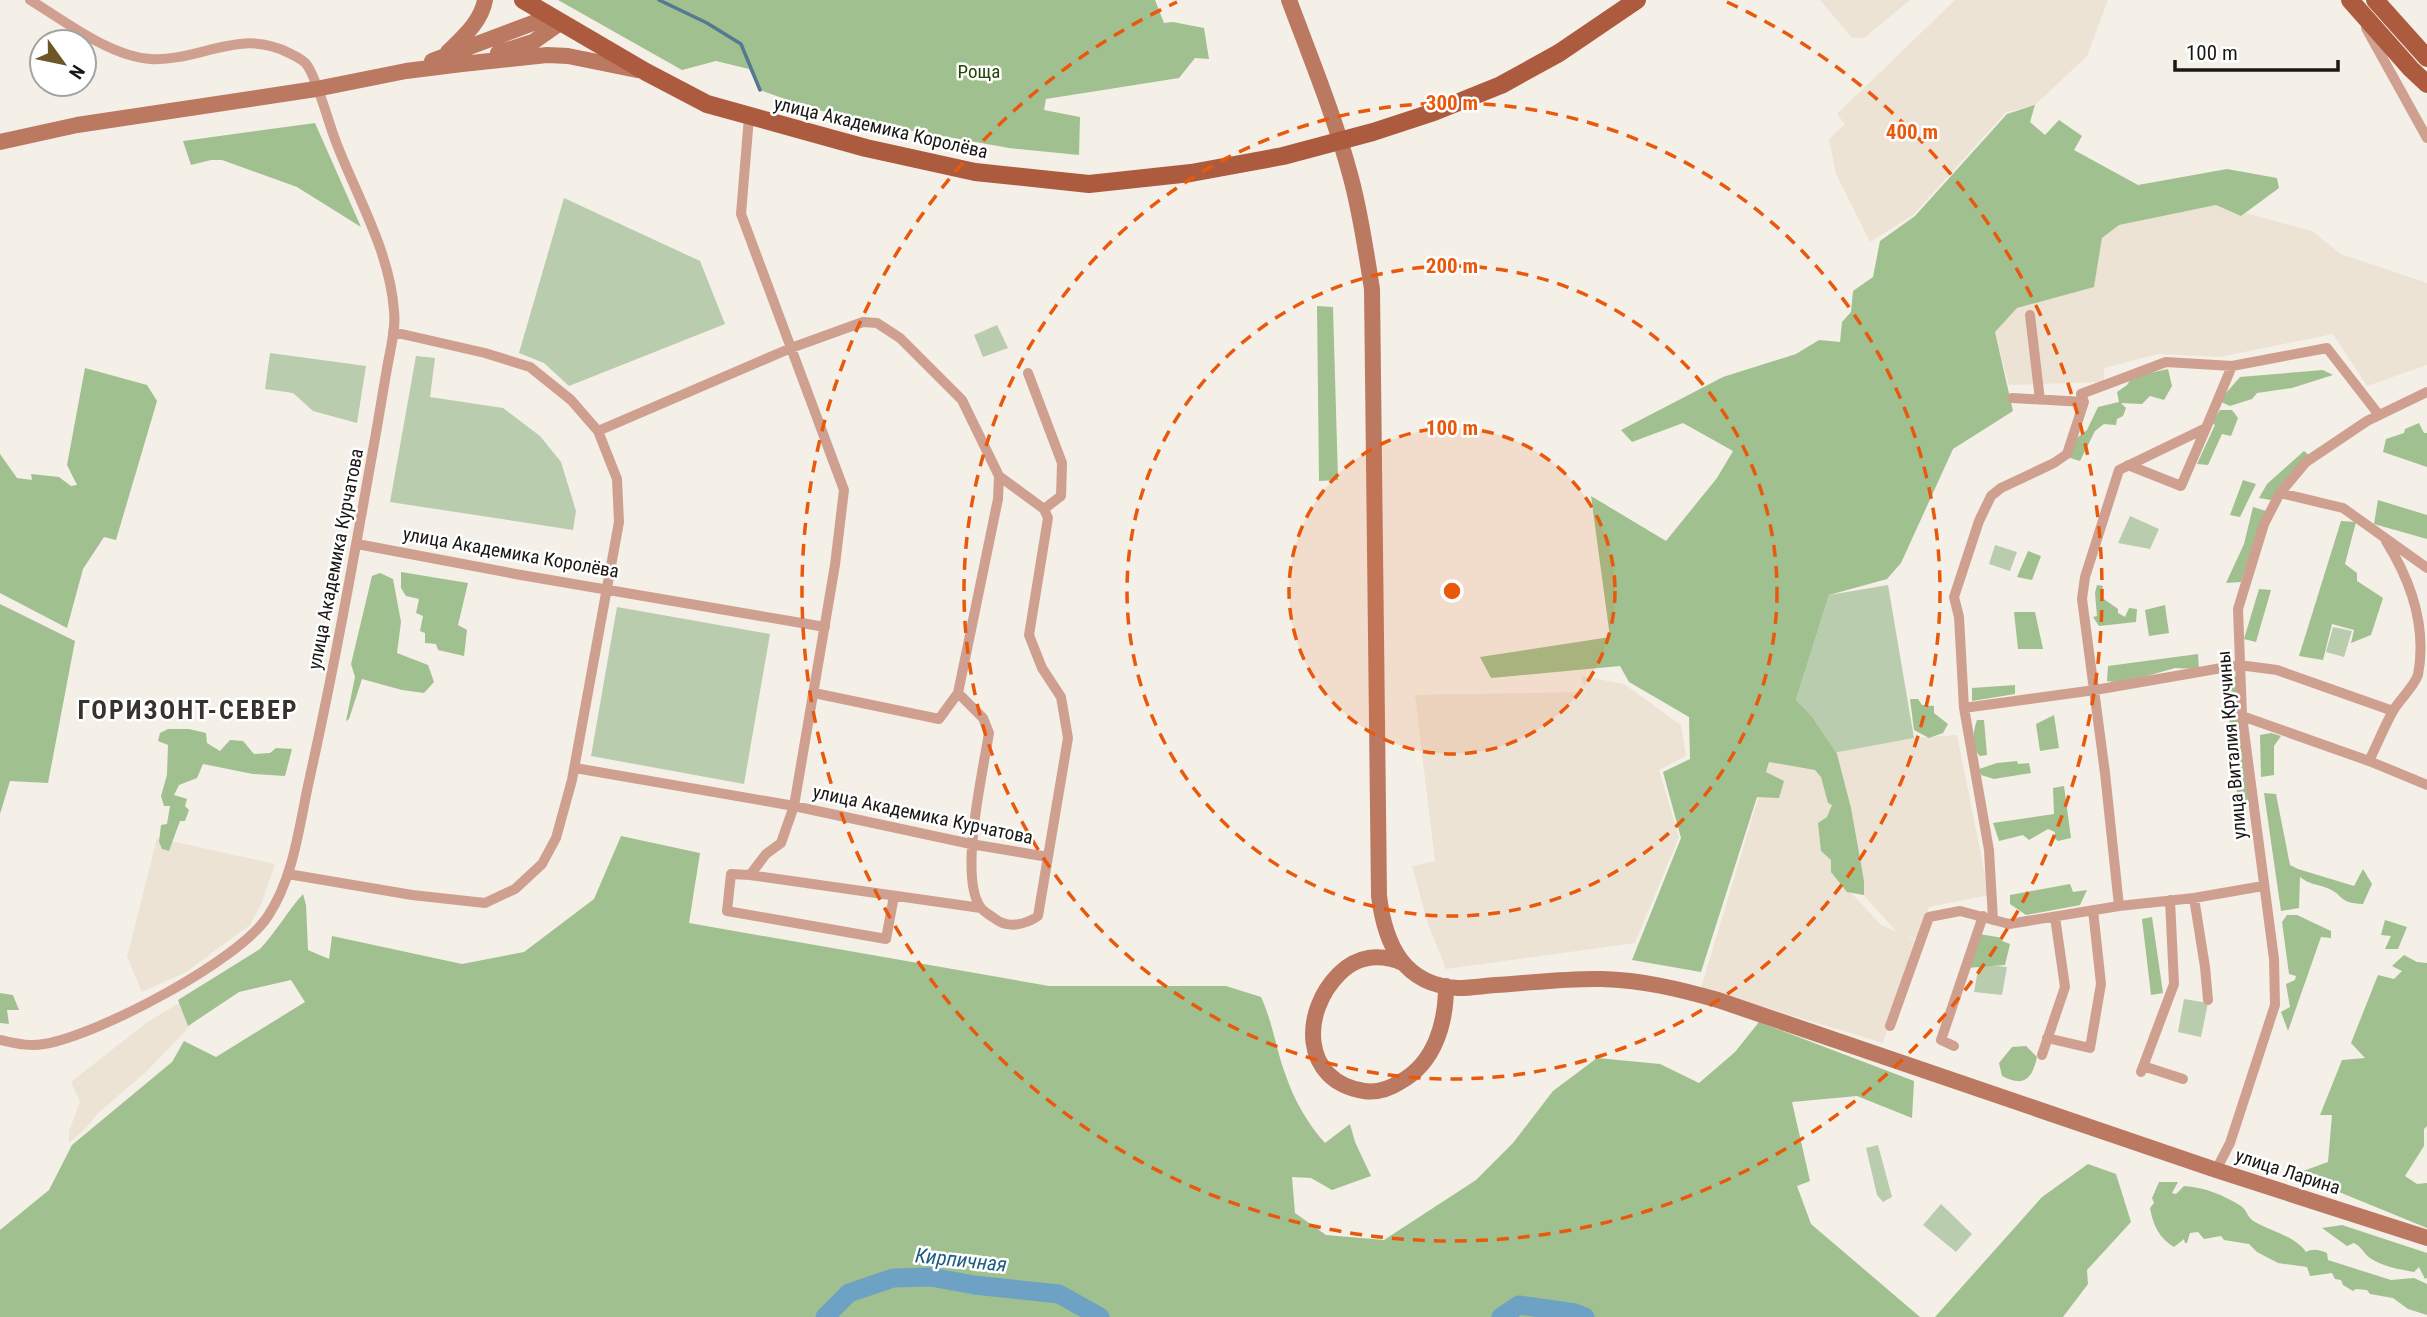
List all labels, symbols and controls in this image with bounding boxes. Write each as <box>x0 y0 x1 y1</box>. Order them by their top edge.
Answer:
north arrow <box>28 28 98 98</box>
scale bar <box>2175 28 2338 72</box>
text: 100 m <box>2186 41 2238 65</box>
park label: Роща <box>958 60 1000 83</box>
text: N <box>64 61 90 83</box>
text: 300 m <box>1426 91 1478 115</box>
street label: улица Академика Королёва <box>772 92 990 163</box>
text: 400 m <box>1886 120 1938 144</box>
text: 200 m <box>1426 254 1478 278</box>
text: 100 m <box>1426 416 1478 440</box>
street label: улица Академика Курчатова <box>303 447 368 672</box>
street label: улица Академика Королёва <box>401 522 621 583</box>
centre of rings <box>1440 579 1464 603</box>
street label: улица Виталия Кручины <box>2212 650 2251 840</box>
district label: ГОРИЗОНТ-СЕВЕР <box>77 695 299 725</box>
street label: улица Академика Курчатова <box>811 780 1035 849</box>
street label: улица Ларина <box>2232 1144 2343 1199</box>
water label: Кирпичная <box>914 1243 1008 1277</box>

